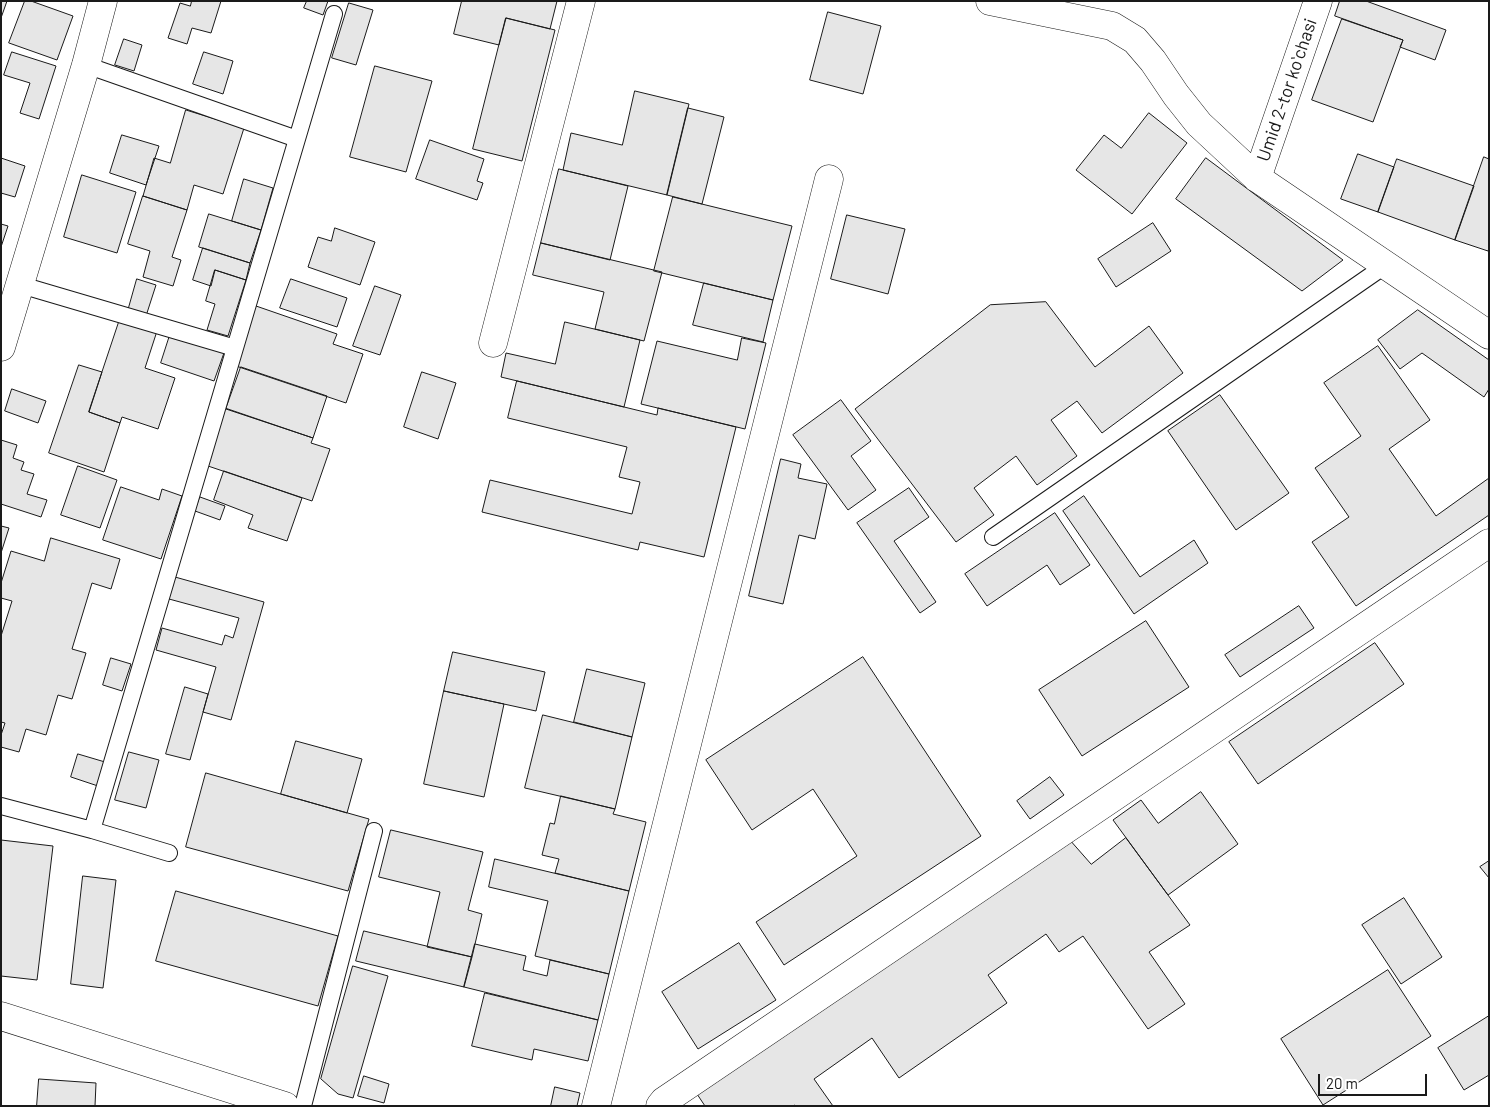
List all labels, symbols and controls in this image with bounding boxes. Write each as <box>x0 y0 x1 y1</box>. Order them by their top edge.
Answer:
street label: Umid 2-tor koʻchasi <box>1252 16 1322 164</box>
scale bar <box>1320 1064 1429 1096</box>
text: 20 m <box>1326 1074 1358 1092</box>

